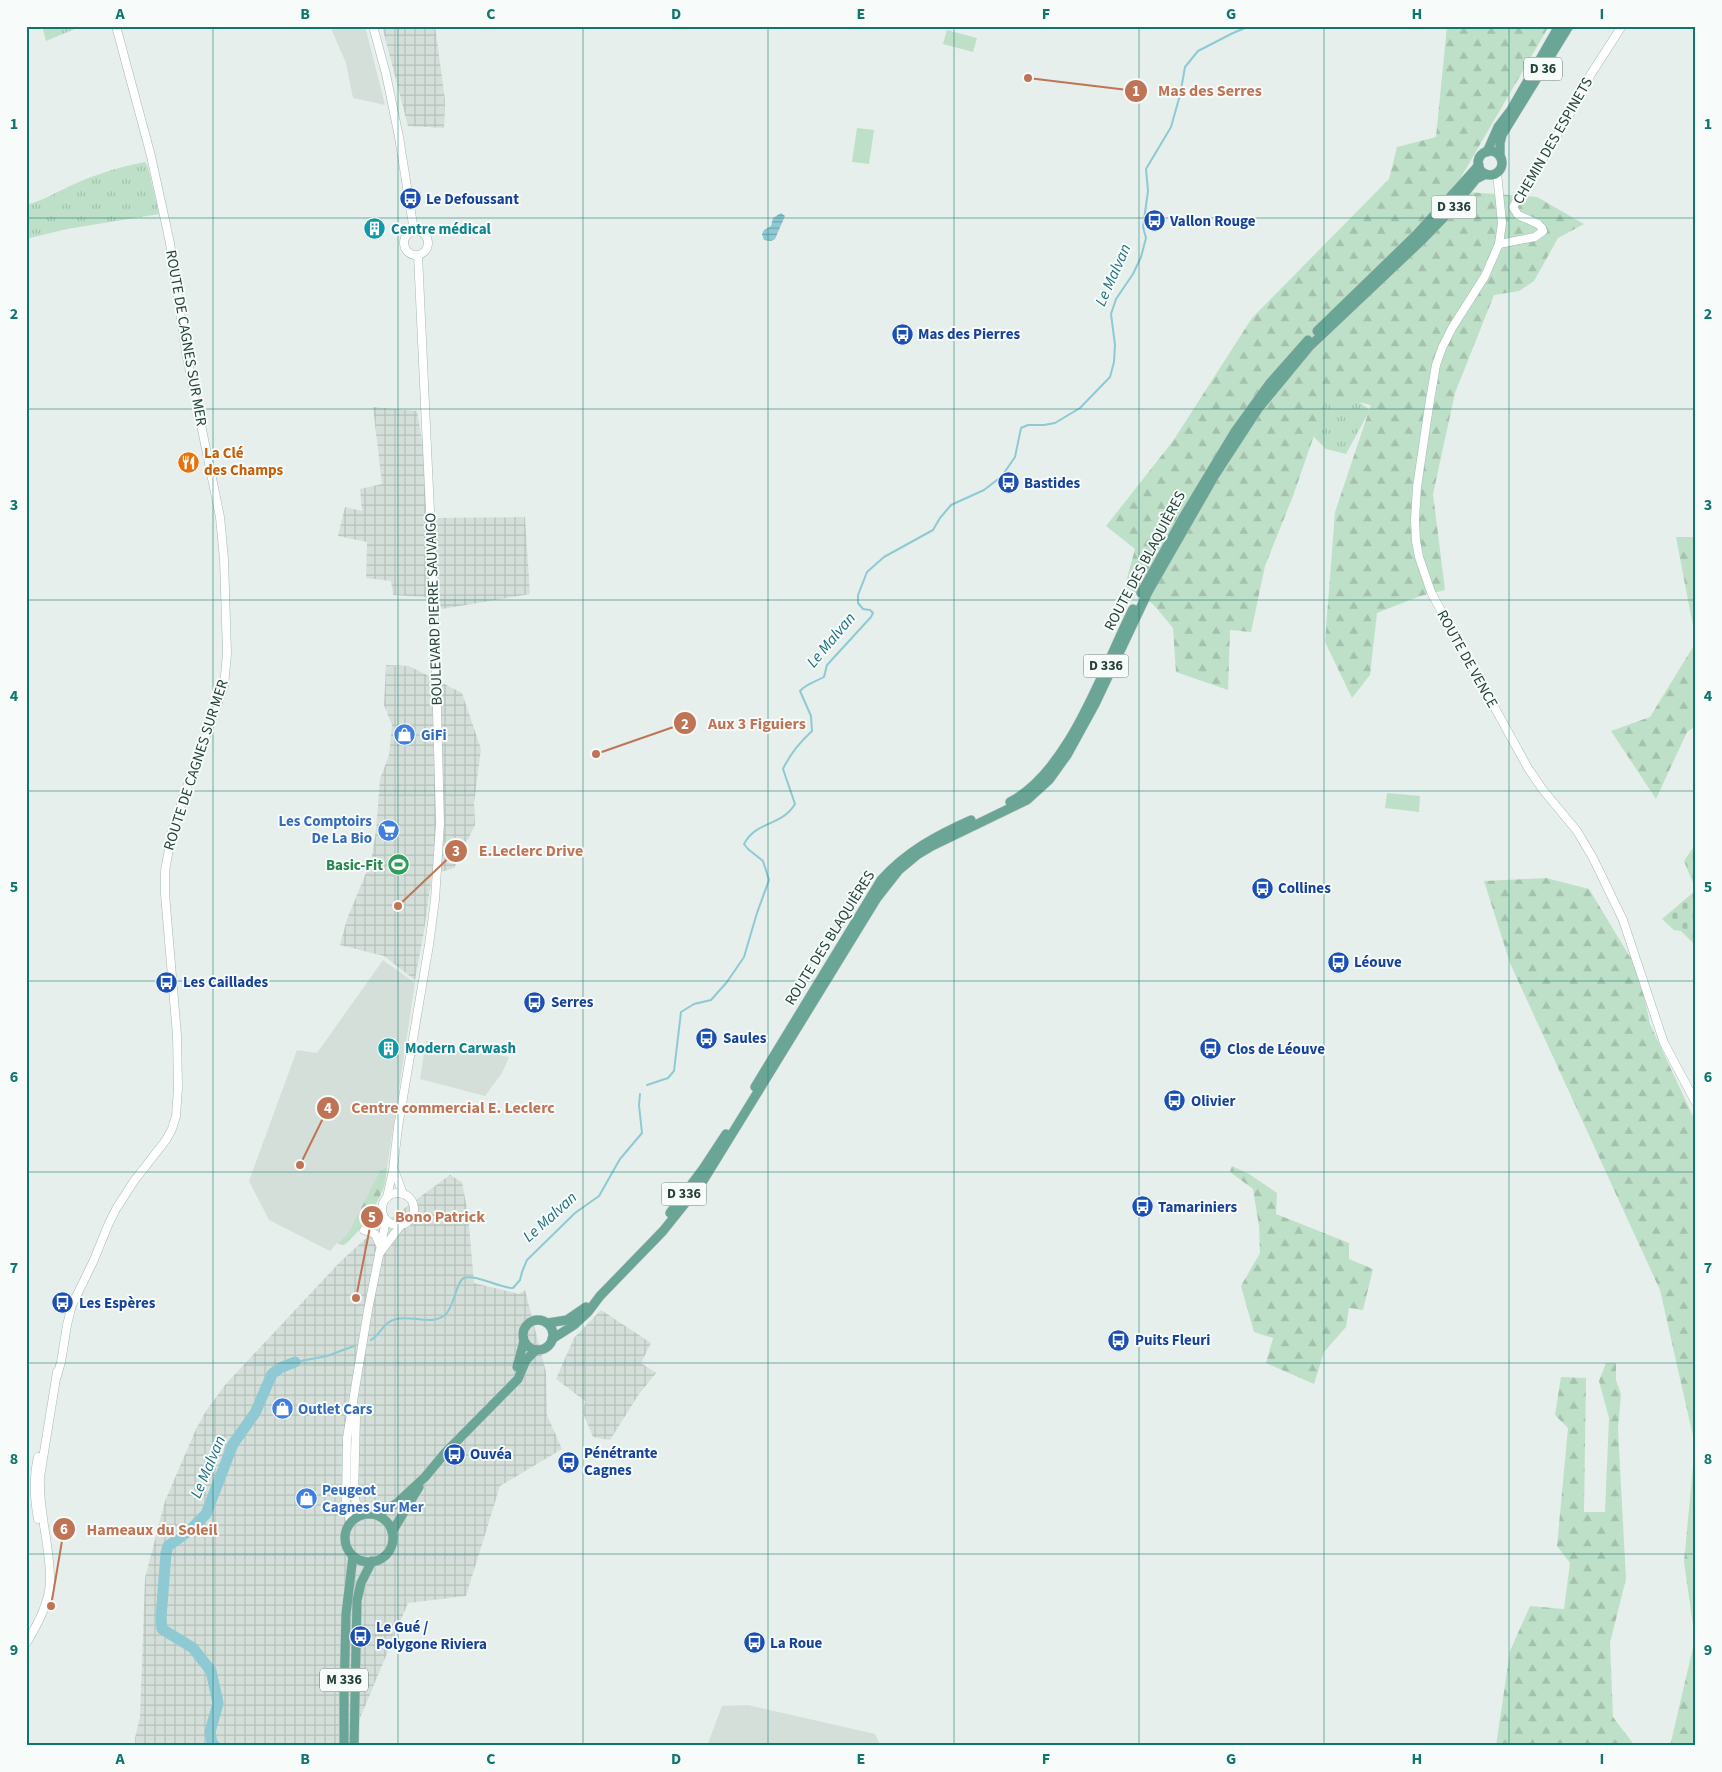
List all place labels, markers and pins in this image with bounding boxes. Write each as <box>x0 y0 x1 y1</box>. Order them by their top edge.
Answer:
callout: Mas des Serres <box>1123 75 1272 106</box>
bus stop icon: Le Defoussant <box>398 187 422 211</box>
place label: Le Defoussant <box>426 189 519 210</box>
bus stop icon: Vallon Rouge <box>1142 209 1166 233</box>
place label: Vallon Rouge <box>1169 211 1256 232</box>
building icon: Centre médical <box>363 217 387 241</box>
place label: Centre médical <box>391 219 492 240</box>
bus stop icon: Mas des Pierres <box>890 322 914 346</box>
place label: Mas des Pierres <box>918 324 1020 345</box>
place label: La Clé des Champs <box>204 443 284 481</box>
restaurant icon: La Clé des Champs <box>176 450 200 474</box>
bus stop icon: Bastides <box>996 471 1020 495</box>
place label: Bastides <box>1024 473 1081 494</box>
callout: Aux 3 Figuiers <box>673 708 816 739</box>
shop icon: GiFi <box>393 723 417 747</box>
place label: GiFi <box>421 725 447 746</box>
place label: Les Comptoirs De La Bio <box>278 811 372 849</box>
supermarket icon: Les Comptoirs De La Bio <box>376 818 400 842</box>
callout: E.Leclerc Drive <box>443 835 593 866</box>
sports icon: Basic-Fit <box>387 853 411 877</box>
place label: Basic-Fit <box>326 855 383 876</box>
bus stop icon: Collines <box>1250 876 1274 900</box>
place label: Collines <box>1278 878 1331 899</box>
bus stop icon: Léouve <box>1326 950 1350 974</box>
place label: Léouve <box>1354 952 1402 973</box>
bus stop icon: Les Caillades <box>155 970 179 994</box>
place label: Les Caillades <box>183 972 269 993</box>
bus stop icon: Serres <box>523 990 547 1014</box>
place label: Serres <box>551 992 594 1013</box>
bus stop icon: Saules <box>695 1026 719 1050</box>
place label: Saules <box>723 1028 767 1049</box>
building icon: Modern Carwash <box>377 1036 401 1060</box>
bus stop icon: Clos de Léouve <box>1199 1037 1223 1061</box>
place label: Modern Carwash <box>405 1038 516 1059</box>
place label: Clos de Léouve <box>1227 1039 1325 1060</box>
bus stop icon: Olivier <box>1163 1089 1187 1113</box>
place label: Olivier <box>1191 1091 1235 1112</box>
callout: Centre commercial E. Leclerc <box>316 1092 564 1123</box>
bus stop icon: Tamariniers <box>1130 1195 1154 1219</box>
place label: Tamariniers <box>1158 1197 1237 1218</box>
callout: Bono Patrick <box>360 1201 495 1232</box>
bus stop icon: Les Espères <box>51 1291 75 1315</box>
place label: Les Espères <box>79 1293 156 1314</box>
bus stop icon: Puits Fleuri <box>1107 1328 1131 1352</box>
place label: Puits Fleuri <box>1135 1330 1210 1351</box>
shop icon: Outlet Cars <box>270 1397 294 1421</box>
place label: Outlet Cars <box>298 1399 373 1420</box>
bus stop icon: Ouvéa <box>442 1442 466 1466</box>
place label: Pénétrante Cagnes <box>584 1443 658 1481</box>
place label: Ouvéa <box>470 1444 512 1465</box>
bus stop icon: Pénétrante Cagnes <box>556 1450 580 1474</box>
place label: Peugeot Cagnes Sur Mer <box>322 1480 424 1518</box>
shop icon: Peugeot Cagnes Sur Mer <box>294 1487 318 1511</box>
callout: Hameaux du Soleil <box>51 1514 227 1545</box>
place label: Le Gué / Polygone Riviera <box>376 1617 487 1655</box>
bus stop icon: Le Gué / Polygone Riviera <box>348 1624 372 1648</box>
bus stop icon: La Roue <box>742 1631 766 1655</box>
place label: La Roue <box>770 1633 823 1654</box>

